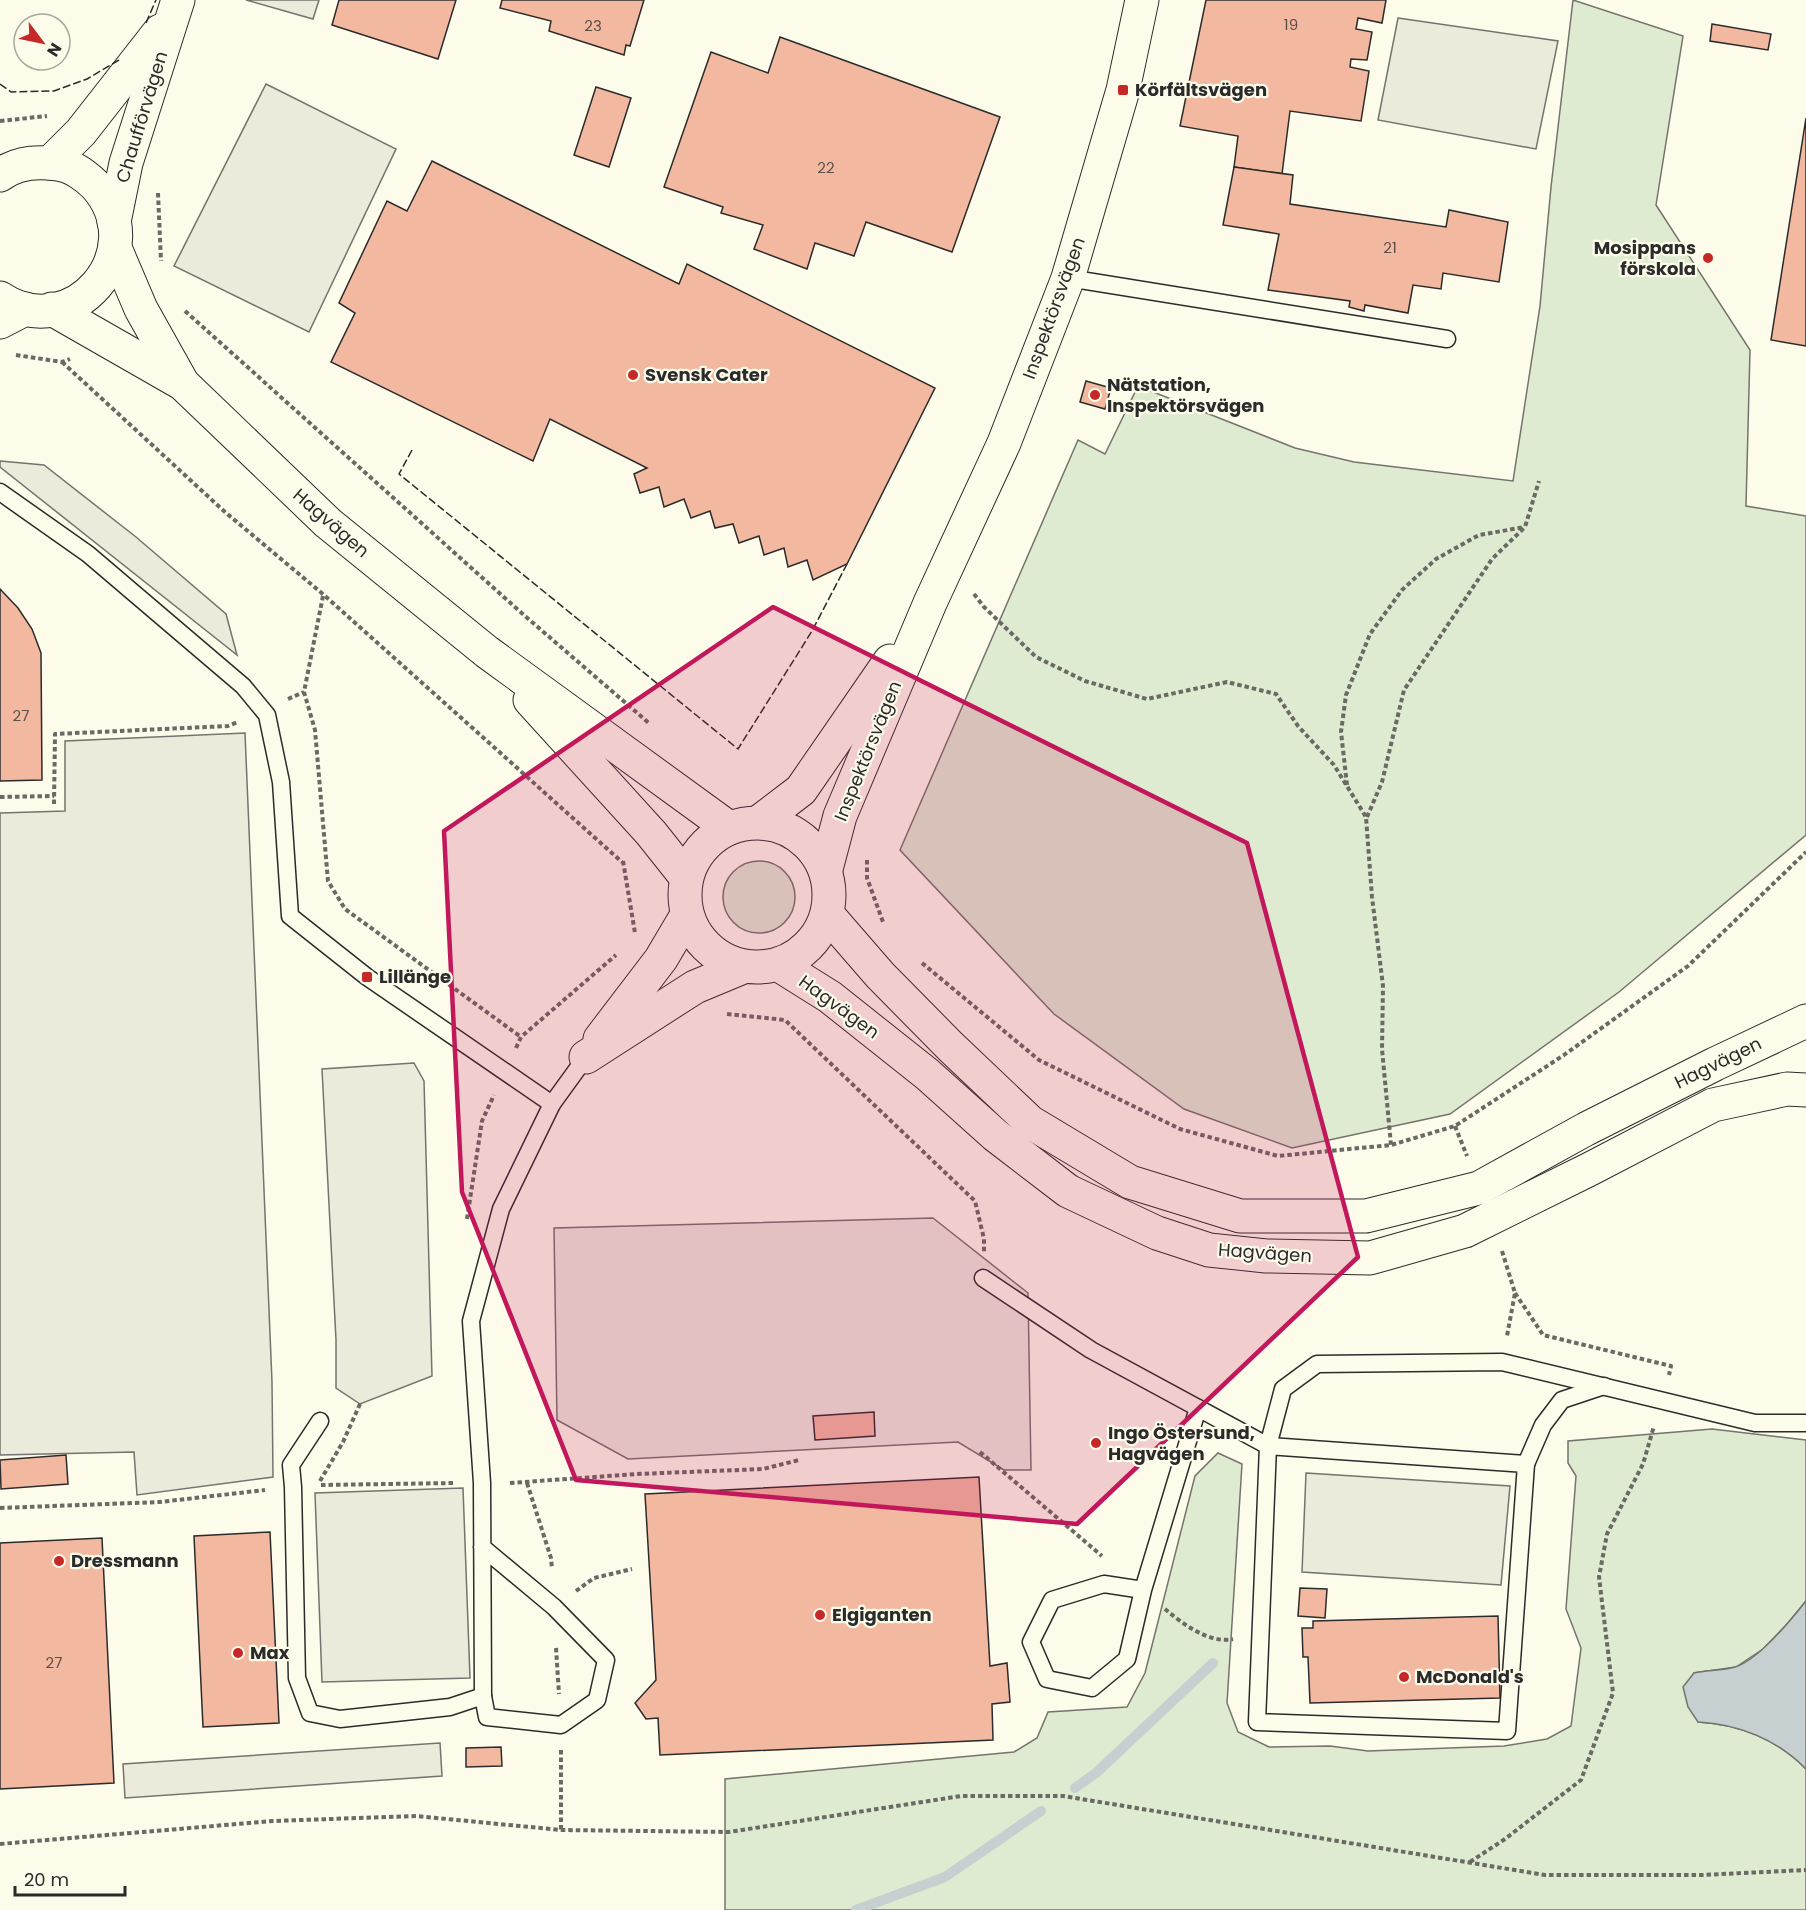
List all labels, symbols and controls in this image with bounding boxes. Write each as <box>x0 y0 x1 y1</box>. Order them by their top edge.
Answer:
north arrow <box>12 12 72 72</box>
house number: 19 <box>1284 14 1298 35</box>
house number: 23 <box>584 15 602 36</box>
text: N <box>41 38 67 61</box>
street label: Chaufförvägen <box>110 48 173 186</box>
place label: Körfältsvägen <box>1135 77 1267 102</box>
marker: Körfältsvägen <box>1116 83 1130 97</box>
house number: 22 <box>817 157 835 178</box>
street label: Inspektörsvägen <box>1016 233 1091 382</box>
place label: Mosippans förskola <box>1594 235 1696 281</box>
house number: 21 <box>1383 237 1397 258</box>
marker: Mosippans förskola <box>1701 251 1715 265</box>
place label: Svensk Cater <box>645 362 768 387</box>
marker: Svensk Cater <box>626 368 640 382</box>
place label: Nätstation, Inspektörsvägen <box>1107 372 1264 418</box>
marker: Nätstation, Inspektörsvägen <box>1088 388 1102 402</box>
street label: Hagvägen <box>288 482 375 563</box>
street label: Inspektörsvägen <box>828 677 907 825</box>
house number: 27 <box>13 705 29 726</box>
place label: Lillänge <box>379 964 451 989</box>
street label: Hagvägen <box>794 969 885 1044</box>
marker: Lillänge <box>360 970 374 984</box>
street label: Hagvägen <box>1670 1031 1765 1094</box>
street label: Hagvägen <box>1217 1237 1313 1268</box>
place label: Ingo Östersund, Hagvägen <box>1108 1420 1255 1466</box>
marker: Ingo Östersund, Hagvägen <box>1089 1436 1103 1450</box>
place label: Dressmann <box>71 1548 179 1573</box>
marker: Dressmann <box>52 1554 66 1568</box>
place label: Elgiganten <box>832 1602 932 1627</box>
marker: Elgiganten <box>813 1608 827 1622</box>
place label: Max <box>250 1640 290 1665</box>
marker: Max <box>231 1646 245 1660</box>
house number: 27 <box>46 1652 62 1673</box>
place label: McDonald's <box>1416 1664 1524 1689</box>
marker: McDonald's <box>1397 1670 1411 1684</box>
scale bar <box>15 1859 124 1897</box>
text: 20 m <box>24 1867 69 1892</box>

